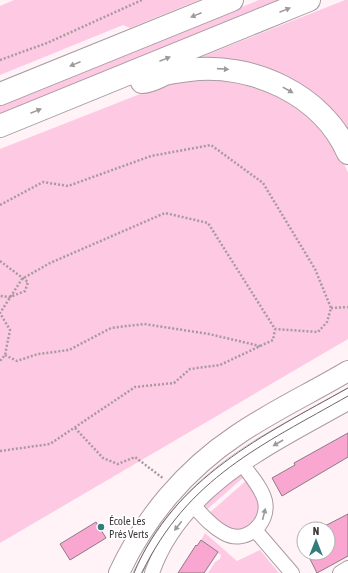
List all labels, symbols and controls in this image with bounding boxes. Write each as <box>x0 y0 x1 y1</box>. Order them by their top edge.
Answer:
one-way arrow <box>280 6 292 12</box>
one-way arrow <box>189 12 201 18</box>
one-way arrow <box>159 55 171 61</box>
one-way arrow <box>69 61 81 67</box>
one-way arrow <box>217 65 229 72</box>
one-way arrow <box>282 87 294 94</box>
one-way arrow <box>31 108 43 114</box>
one-way arrow <box>272 440 283 447</box>
one-way arrow <box>261 508 267 520</box>
place label: École Les Prés Verts <box>109 515 148 540</box>
one-way arrow <box>174 520 183 531</box>
north arrow <box>296 521 336 561</box>
marker: École Les Prés Verts <box>96 522 106 532</box>
text: N <box>313 525 319 537</box>

